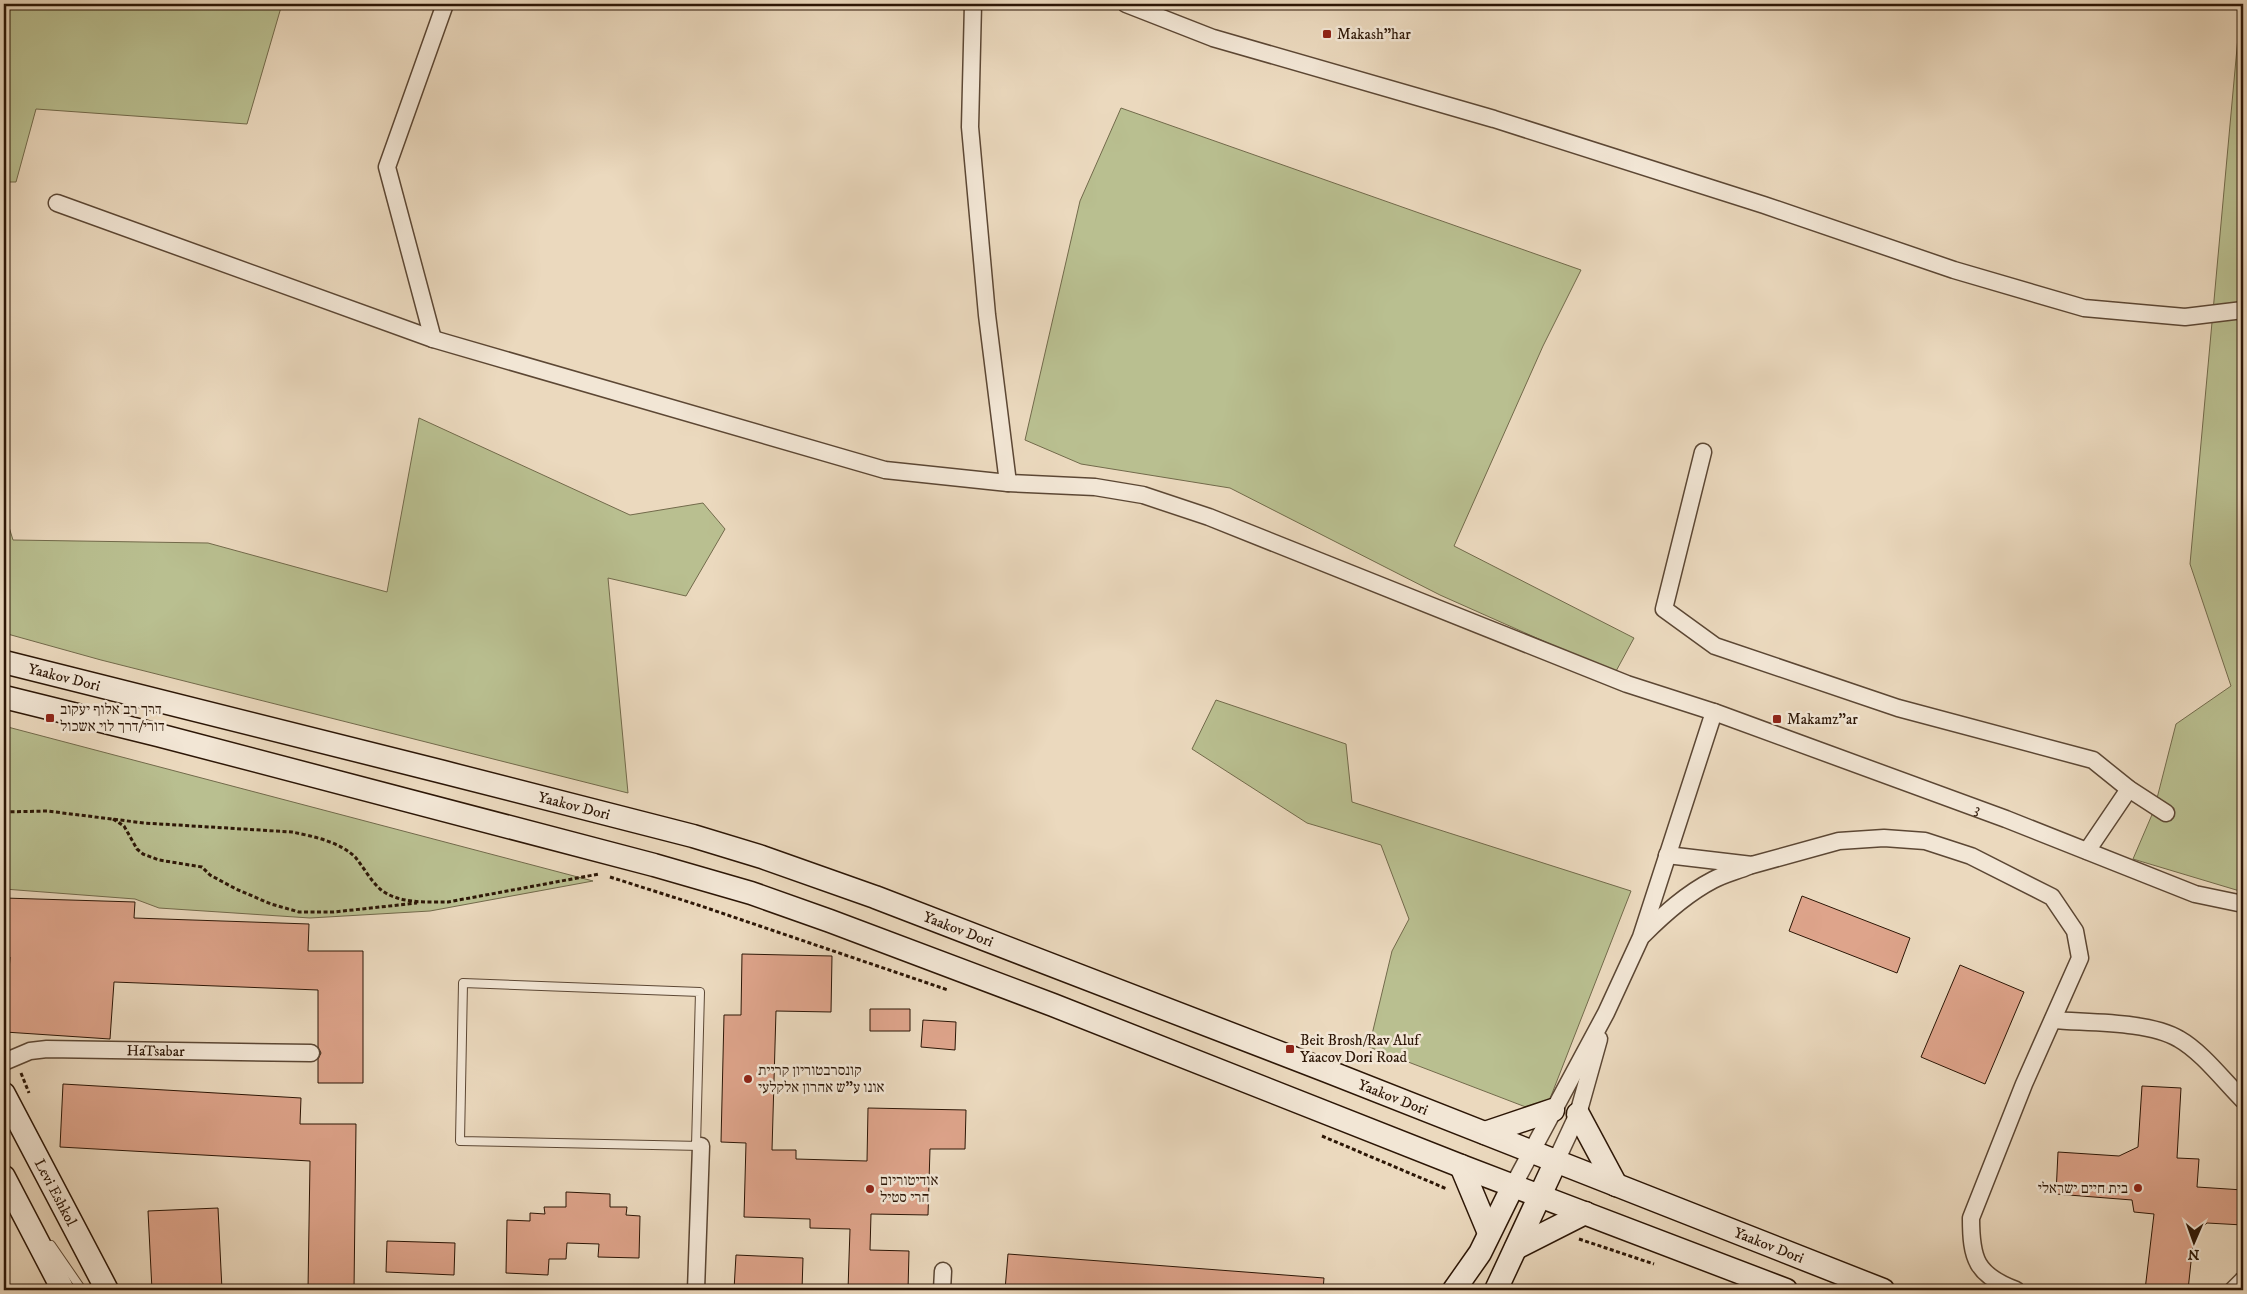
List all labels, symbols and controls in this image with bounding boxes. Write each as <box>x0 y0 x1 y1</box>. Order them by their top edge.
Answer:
place label: Makash"har <box>1337 25 1411 44</box>
marker: Makash"har <box>1321 28 1333 40</box>
street label: Yaakov Dori <box>26 659 102 696</box>
place label: דרך רב אלוף יעקוב דורי/דרך לוי אשכול <box>60 700 165 736</box>
place label: Makamz"ar <box>1787 710 1858 729</box>
marker: דרך רב אלוף יעקוב דורי/דרך לוי אשכול <box>44 712 56 724</box>
marker: Makamz"ar <box>1771 713 1783 725</box>
street label: Yaakov Dori <box>536 788 612 824</box>
street label: 3 <box>1972 799 1984 819</box>
street label: Yaakov Dori <box>920 907 996 952</box>
place label: Beit Brosh/Rav Aluf Yaacov Dori Road <box>1300 1031 1421 1067</box>
street label: HaTsabar <box>126 1041 185 1061</box>
marker: Beit Brosh/Rav Aluf Yaacov Dori Road <box>1284 1043 1296 1055</box>
place label: קונסרבטוריון קריית אונו ע"ש אהרון אלקלעי <box>758 1061 885 1097</box>
marker: קונסרבטוריון קריית אונו ע"ש אהרון אלקלעי <box>742 1073 754 1085</box>
street label: Yaakov Dori <box>1355 1075 1431 1120</box>
street label: Levi Eshkol <box>30 1156 81 1230</box>
place label: אודיטוריום הרי סטיל <box>880 1171 938 1207</box>
place label: בית חיים ישראלי <box>2038 1179 2128 1198</box>
marker: בית חיים ישראלי <box>2132 1182 2144 1194</box>
marker: אודיטוריום הרי סטיל <box>864 1183 876 1195</box>
north arrow <box>2170 1216 2220 1266</box>
street label: Yaakov Dori <box>1731 1223 1807 1268</box>
text: N <box>2187 1245 2200 1263</box>

